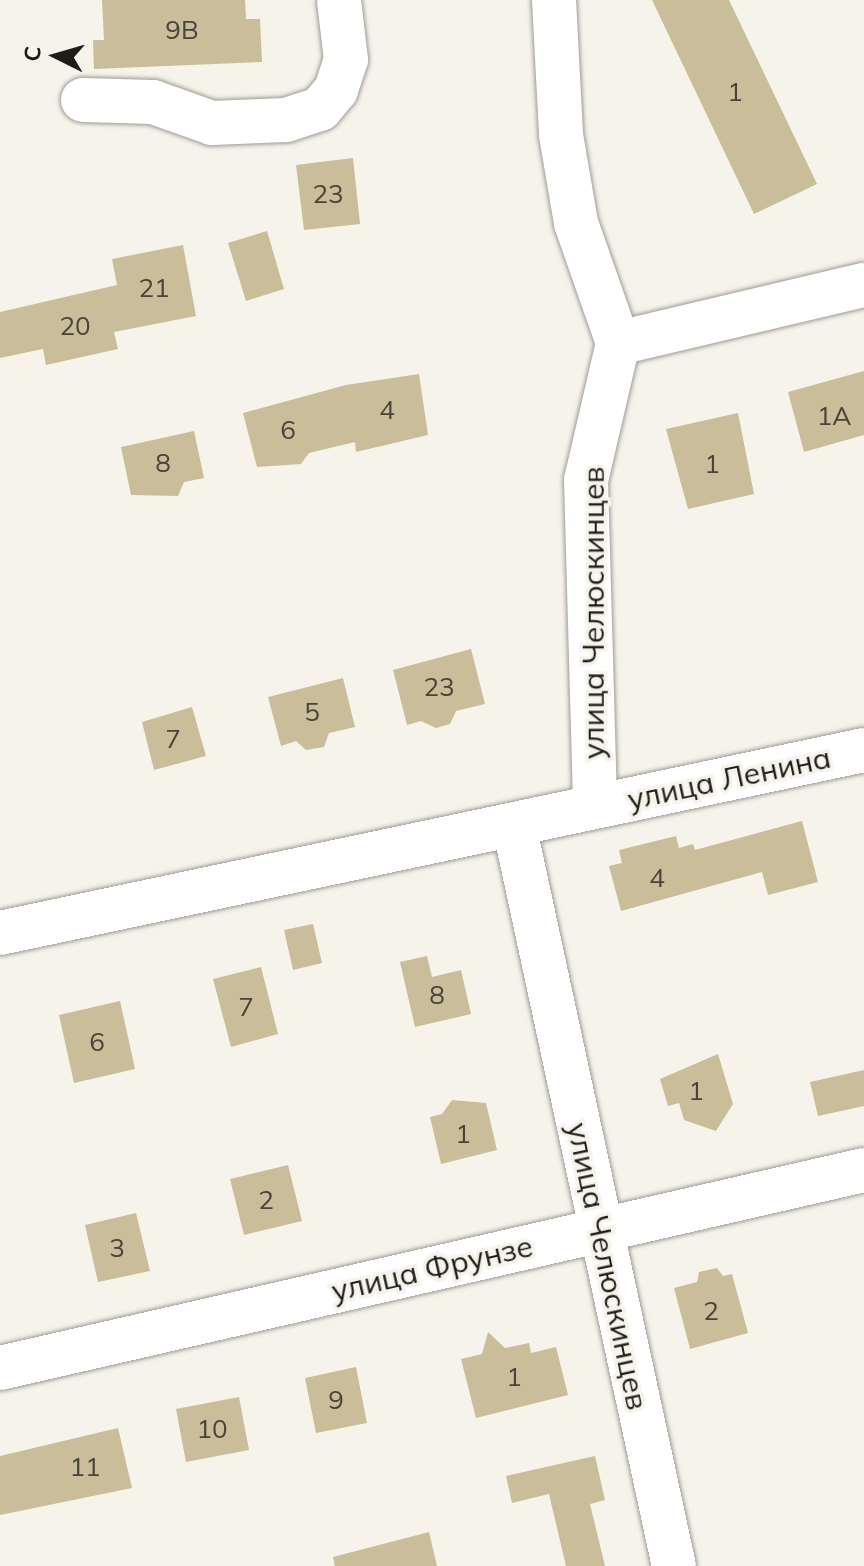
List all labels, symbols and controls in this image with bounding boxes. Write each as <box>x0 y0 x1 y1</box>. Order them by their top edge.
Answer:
house number: 9В <box>165 14 199 46</box>
north arrow <box>16 16 96 96</box>
text: С <box>17 45 47 63</box>
house number: 1 <box>727 76 743 108</box>
house number: 23 <box>312 178 344 210</box>
house number: 21 <box>138 272 170 304</box>
house number: 20 <box>59 310 91 342</box>
house number: 4 <box>379 394 395 426</box>
house number: 1А <box>817 400 851 432</box>
house number: 6 <box>280 414 296 446</box>
house number: 8 <box>155 447 171 479</box>
house number: 1 <box>704 448 720 480</box>
street label: улица Челюскинцев <box>575 467 611 759</box>
house number: 23 <box>423 671 455 703</box>
house number: 5 <box>304 696 320 728</box>
house number: 7 <box>165 723 181 755</box>
street label: улица Ленина <box>624 739 834 817</box>
house number: 4 <box>649 862 665 894</box>
house number: 8 <box>429 979 445 1011</box>
house number: 7 <box>238 991 254 1023</box>
house number: 6 <box>89 1026 105 1058</box>
house number: 1 <box>688 1075 704 1107</box>
house number: 1 <box>455 1118 471 1150</box>
street label: улица Челюскинцев <box>560 1119 656 1413</box>
house number: 2 <box>258 1184 274 1216</box>
street label: улица Фрунзе <box>328 1227 536 1309</box>
house number: 3 <box>109 1232 125 1264</box>
house number: 2 <box>703 1295 719 1327</box>
house number: 1 <box>506 1361 522 1393</box>
house number: 9 <box>328 1384 344 1416</box>
house number: 10 <box>196 1413 228 1445</box>
house number: 11 <box>69 1451 101 1483</box>

